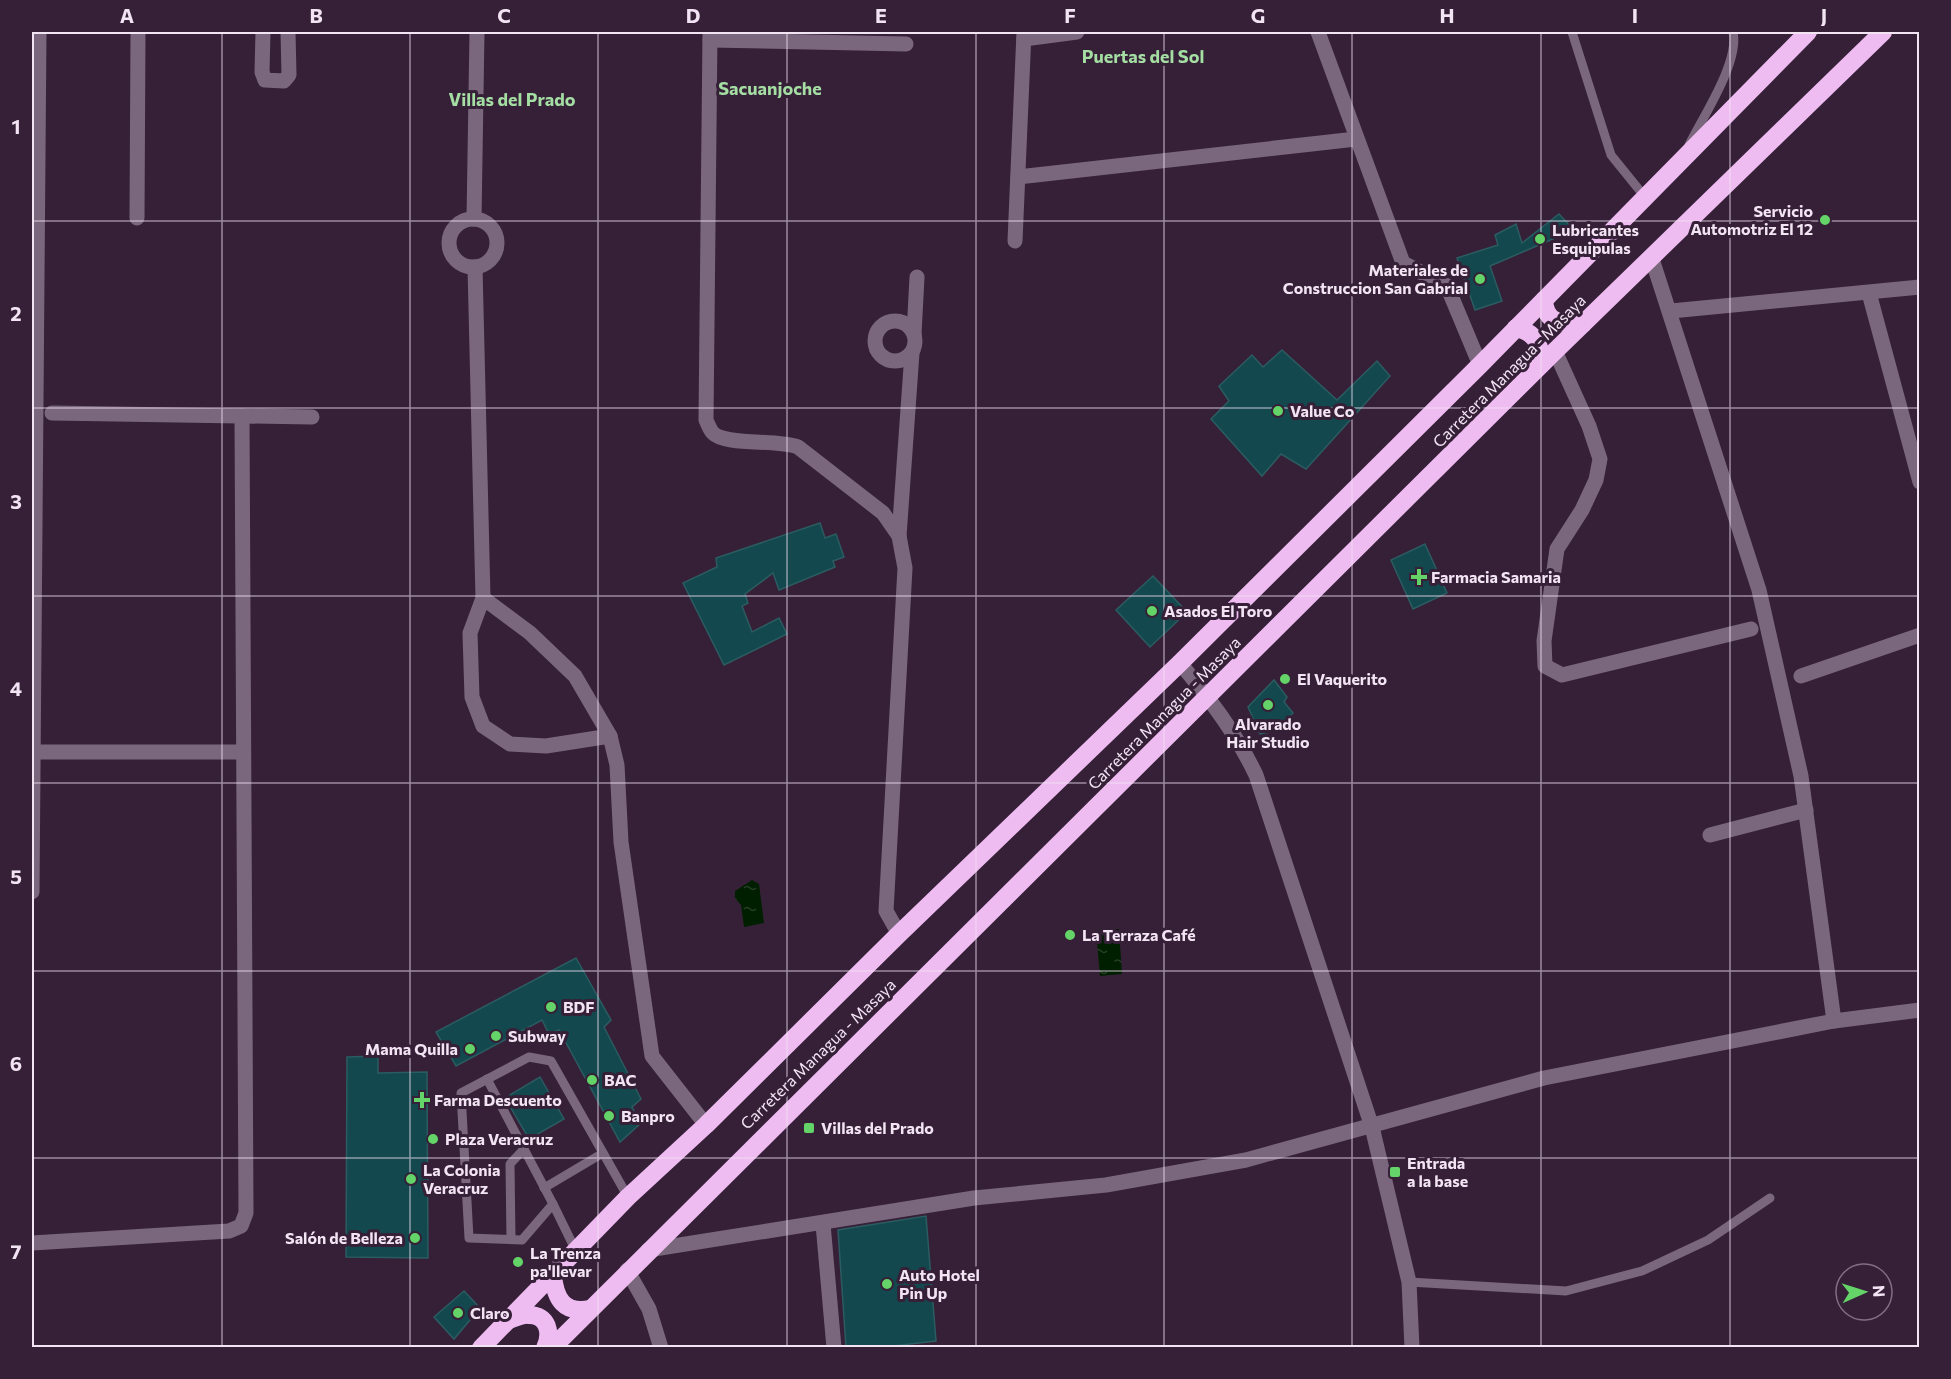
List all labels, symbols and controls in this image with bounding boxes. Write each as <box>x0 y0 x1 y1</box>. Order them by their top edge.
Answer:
text: A <box>120 3 134 27</box>
text: B <box>309 3 323 27</box>
text: C <box>497 3 511 27</box>
text: D <box>686 3 700 27</box>
text: E <box>875 3 887 27</box>
text: F <box>1064 3 1076 27</box>
text: G <box>1251 3 1265 27</box>
text: H <box>1440 3 1455 27</box>
text: I <box>1632 3 1638 27</box>
text: J <box>1821 3 1827 27</box>
district label: Puertas del Sol <box>1082 45 1204 67</box>
district label: Sacuanjoche <box>718 77 822 99</box>
district label: Villas del Prado <box>449 88 576 110</box>
text: 1 <box>11 114 21 138</box>
place label: Servicio Automotriz El 12 <box>1690 201 1813 238</box>
marker: Servicio Automotriz El 12 <box>1818 213 1832 227</box>
place label: Lubricantes Esquipulas <box>1552 220 1639 257</box>
marker: Lubricantes Esquipulas <box>1533 232 1547 246</box>
place label: Materiales de Construccion San Gabrial <box>1283 260 1468 297</box>
marker: Materiales de Construccion San Gabrial <box>1473 272 1487 286</box>
street label: Carretera Managua - Masaya <box>1428 290 1589 451</box>
text: 2 <box>10 301 22 325</box>
place label: Value Co <box>1290 401 1355 420</box>
marker: Value Co <box>1271 404 1285 418</box>
text: 3 <box>10 489 22 513</box>
place label: Farmacia Samaria <box>1431 567 1561 586</box>
marker: Farmacia Samaria <box>1412 570 1426 584</box>
place label: Asados El Toro <box>1164 601 1273 620</box>
marker: Asados El Toro <box>1145 604 1159 618</box>
street label: Carretera Managua - Masaya <box>1083 632 1244 793</box>
place label: El Vaquerito <box>1297 669 1388 688</box>
marker: El Vaquerito <box>1278 672 1292 686</box>
text: 4 <box>10 676 22 700</box>
marker: Alvarado Hair Studio <box>1261 698 1275 712</box>
place label: Alvarado Hair Studio <box>1226 714 1310 751</box>
text: 5 <box>10 864 22 888</box>
place label: La Terraza Café <box>1082 925 1196 944</box>
marker: La Terraza Café <box>1063 928 1077 942</box>
street label: Carretera Managua - Masaya <box>736 975 899 1133</box>
place label: BDF <box>563 997 595 1016</box>
marker: BDF <box>544 1000 558 1014</box>
place label: Subway <box>508 1026 566 1045</box>
marker: Subway <box>489 1029 503 1043</box>
place label: Mama Quilla <box>365 1039 458 1058</box>
marker: Mama Quilla <box>463 1042 477 1056</box>
text: 6 <box>10 1051 22 1075</box>
place label: BAC <box>604 1070 637 1089</box>
marker: BAC <box>585 1073 599 1087</box>
place label: Farma Descuento <box>434 1090 562 1109</box>
marker: Farma Descuento <box>415 1093 429 1107</box>
place label: Banpro <box>621 1106 675 1125</box>
marker: Banpro <box>602 1109 616 1123</box>
place label: Villas del Prado <box>821 1118 934 1137</box>
marker: Villas del Prado <box>802 1121 816 1135</box>
place label: Plaza Veracruz <box>445 1129 553 1148</box>
marker: Plaza Veracruz <box>426 1132 440 1146</box>
place label: Entrada a la base <box>1407 1153 1468 1190</box>
place label: La Colonia Veracruz <box>423 1160 500 1197</box>
marker: Entrada a la base <box>1388 1165 1402 1179</box>
marker: La Colonia Veracruz <box>404 1172 418 1186</box>
place label: Salón de Belleza <box>285 1228 403 1247</box>
marker: Salón de Belleza <box>408 1231 422 1245</box>
text: 7 <box>11 1239 22 1263</box>
place label: La Trenza pa'llevar <box>530 1243 601 1280</box>
marker: La Trenza pa'llevar <box>511 1255 525 1269</box>
north arrow <box>1834 1262 1894 1322</box>
place label: Auto Hotel Pin Up <box>899 1265 980 1302</box>
marker: Auto Hotel Pin Up <box>880 1277 894 1291</box>
text: N <box>1870 1285 1889 1298</box>
place label: Claro <box>470 1303 510 1322</box>
marker: Claro <box>451 1306 465 1320</box>

